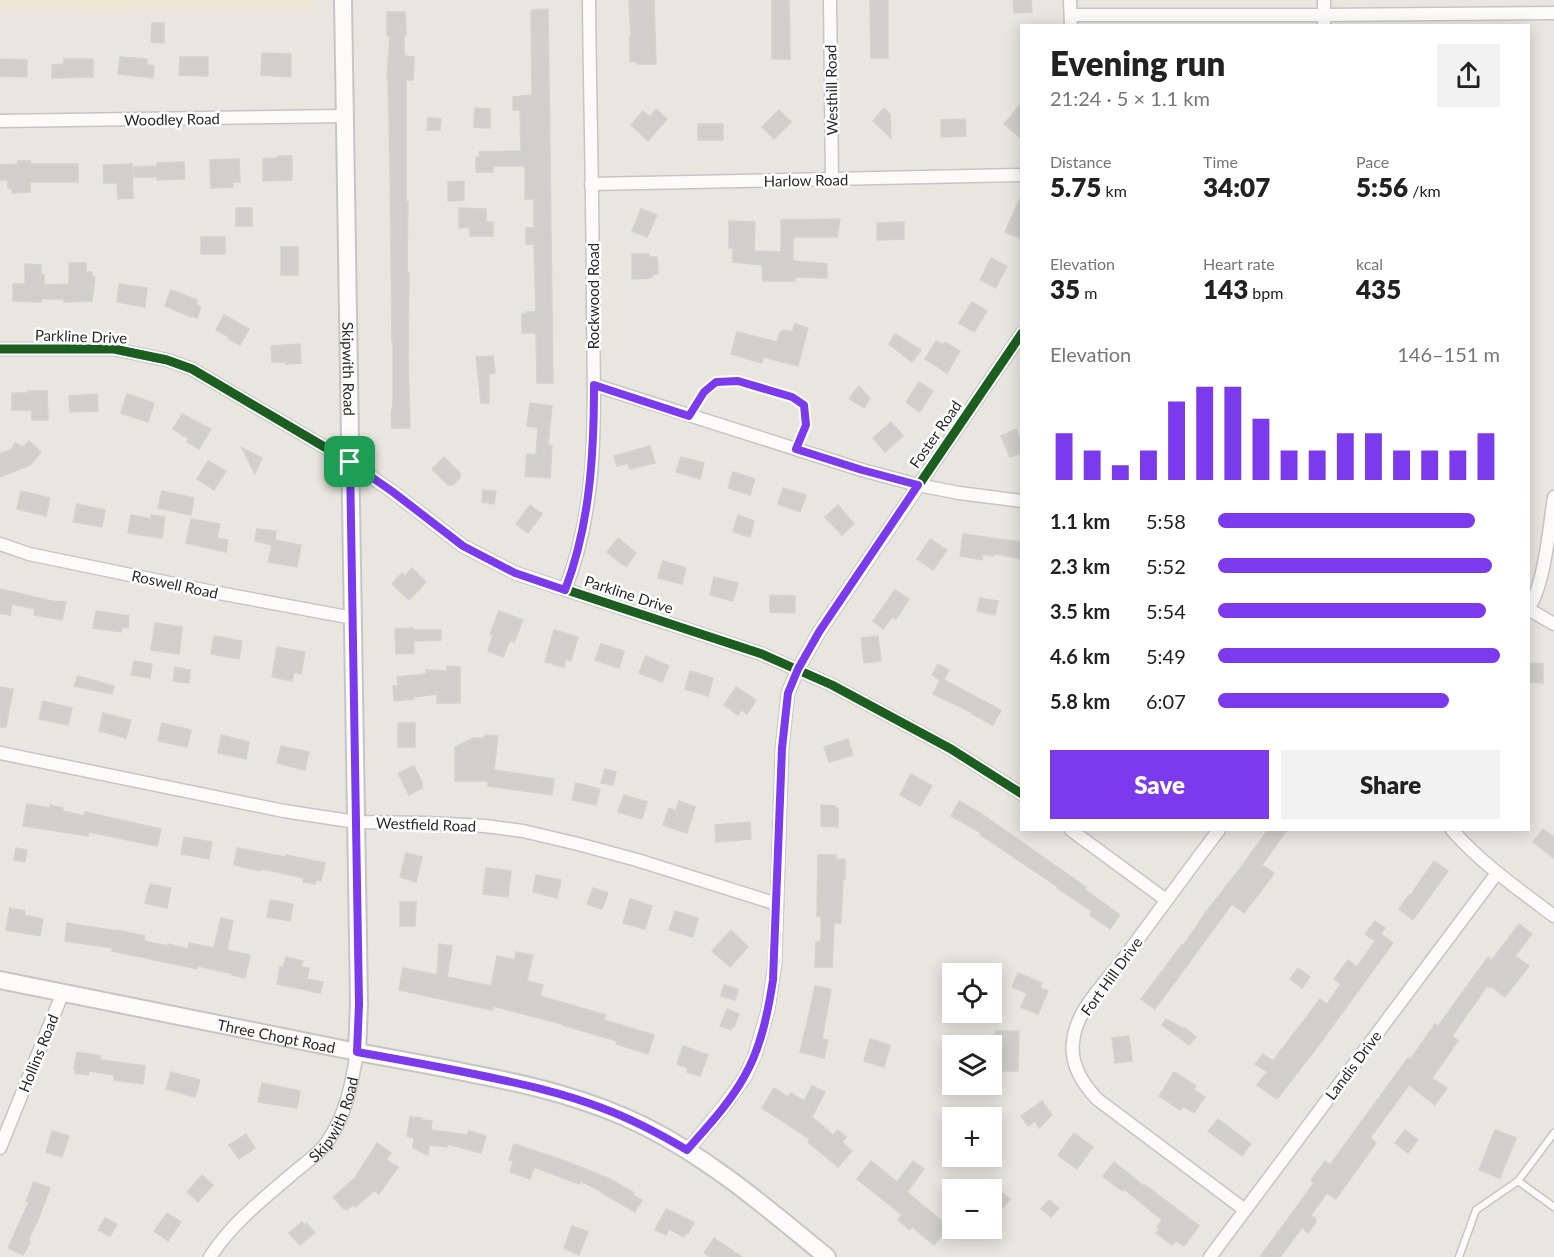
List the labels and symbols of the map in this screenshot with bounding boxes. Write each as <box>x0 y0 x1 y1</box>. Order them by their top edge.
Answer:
street label: Westhill Road <box>821 45 841 135</box>
street label: Woodley Road <box>124 109 220 129</box>
street label: Harlow Road <box>764 170 848 190</box>
street label: Rockwood Road <box>584 243 602 349</box>
street label: Skipwith Road <box>339 322 359 416</box>
street label: Parkline Drive <box>35 325 128 347</box>
street label: Foster Road <box>905 397 965 471</box>
pin <box>324 436 375 487</box>
street label: Roswell Road <box>130 566 220 602</box>
street label: Parkline Drive <box>582 571 676 617</box>
street label: Westfield Road <box>376 813 476 835</box>
street label: Fort Hill Drive <box>1076 933 1146 1019</box>
street label: Hollins Road <box>14 1011 62 1095</box>
street label: Three Chopt Road <box>216 1015 337 1056</box>
street label: Landis Drive <box>1321 1027 1385 1103</box>
street label: Skipwith Road <box>305 1075 361 1166</box>

